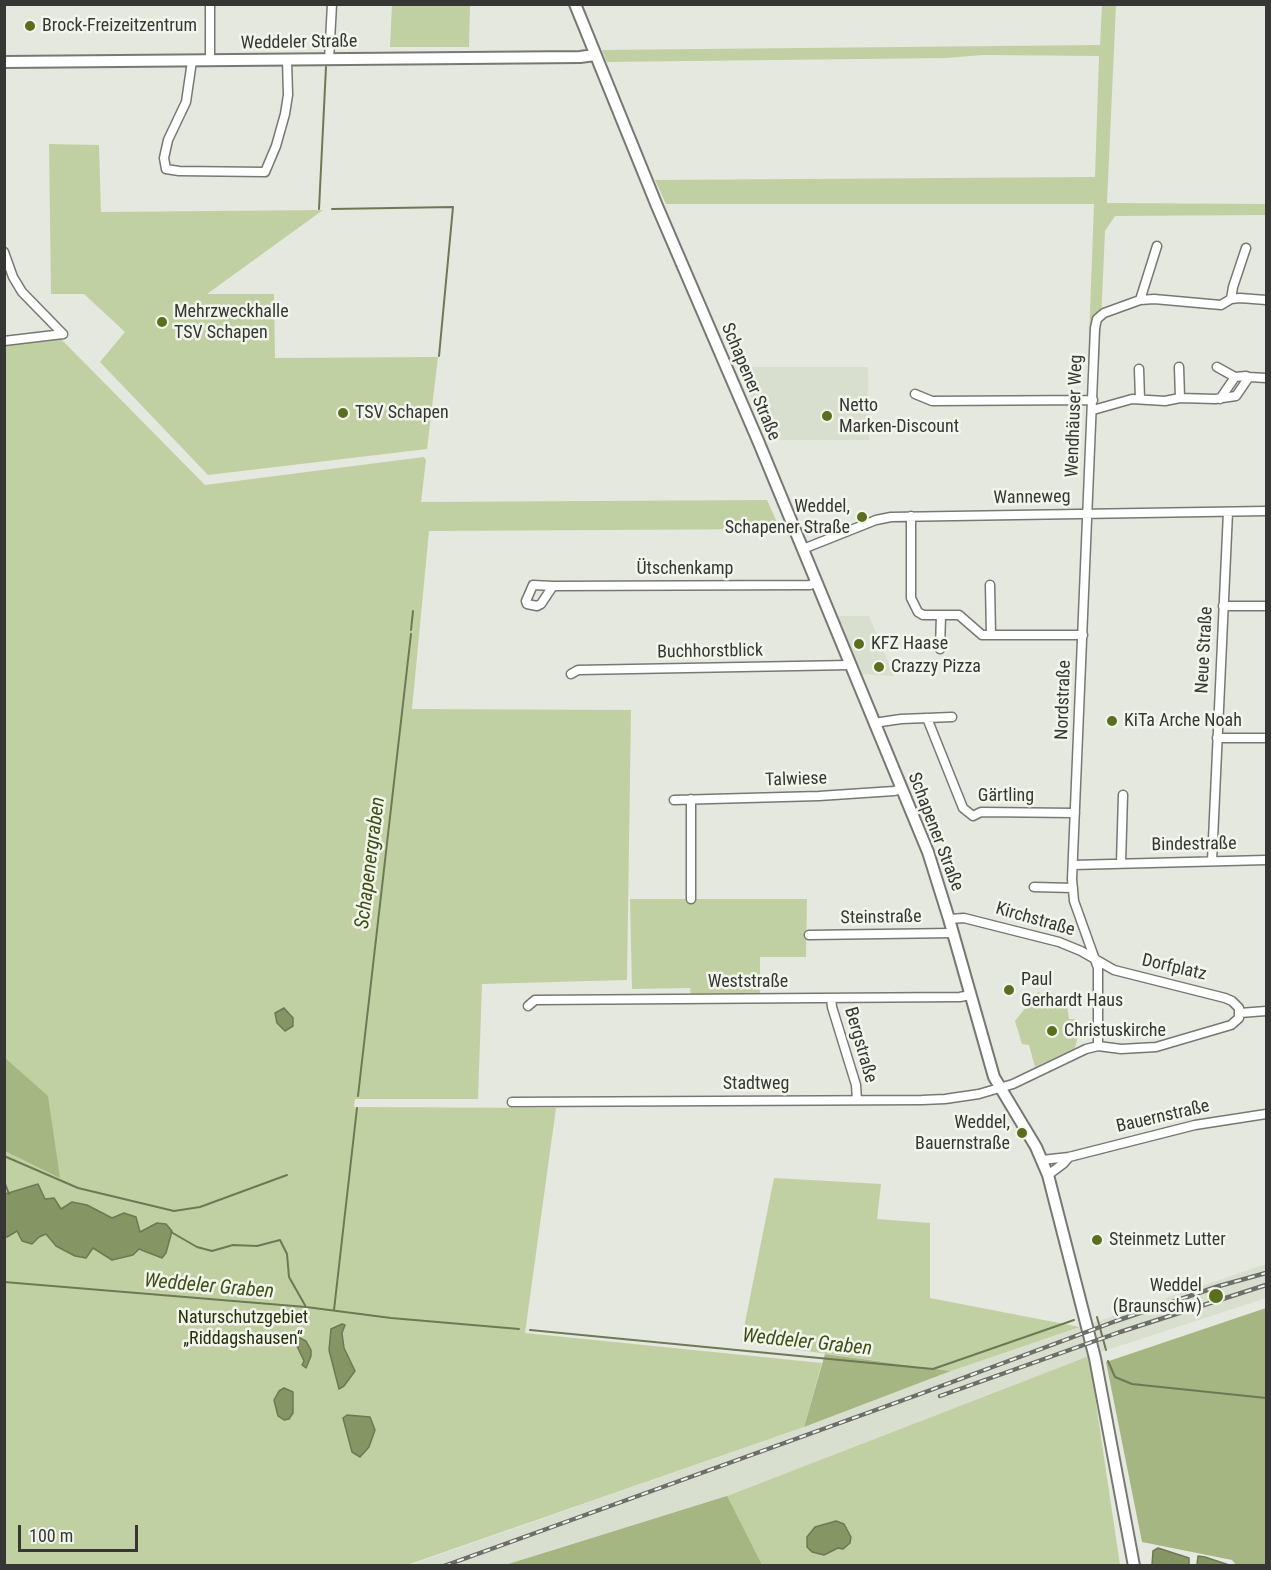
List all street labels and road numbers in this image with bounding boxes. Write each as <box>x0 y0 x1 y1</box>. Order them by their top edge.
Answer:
street label: Weddeler Straße <box>241 31 357 55</box>
street label: Schapener Straße <box>716 320 784 444</box>
street label: Wendhäuser Weg <box>1062 354 1088 478</box>
street label: Wanneweg <box>993 487 1071 509</box>
street label: Ütschenkamp <box>637 558 733 580</box>
street label: Neue Straße <box>1192 606 1218 694</box>
street label: Buchhorstblick <box>657 640 763 664</box>
street label: Nordstraße <box>1052 660 1076 740</box>
street label: Talwiese <box>765 768 827 792</box>
street label: Schapener Straße <box>902 770 968 894</box>
street label: Gärtling <box>978 785 1034 807</box>
street label: Bindestraße <box>1151 833 1237 857</box>
street label: Kirchstraße <box>993 898 1077 942</box>
street label: Steinstraße <box>840 906 922 930</box>
street label: Dorfplatz <box>1140 950 1208 986</box>
street label: Weststraße <box>708 971 788 993</box>
street label: Bergstraße <box>839 1005 881 1085</box>
street label: Stadtweg <box>723 1073 789 1095</box>
street label: Bauernstraße <box>1114 1096 1212 1138</box>

